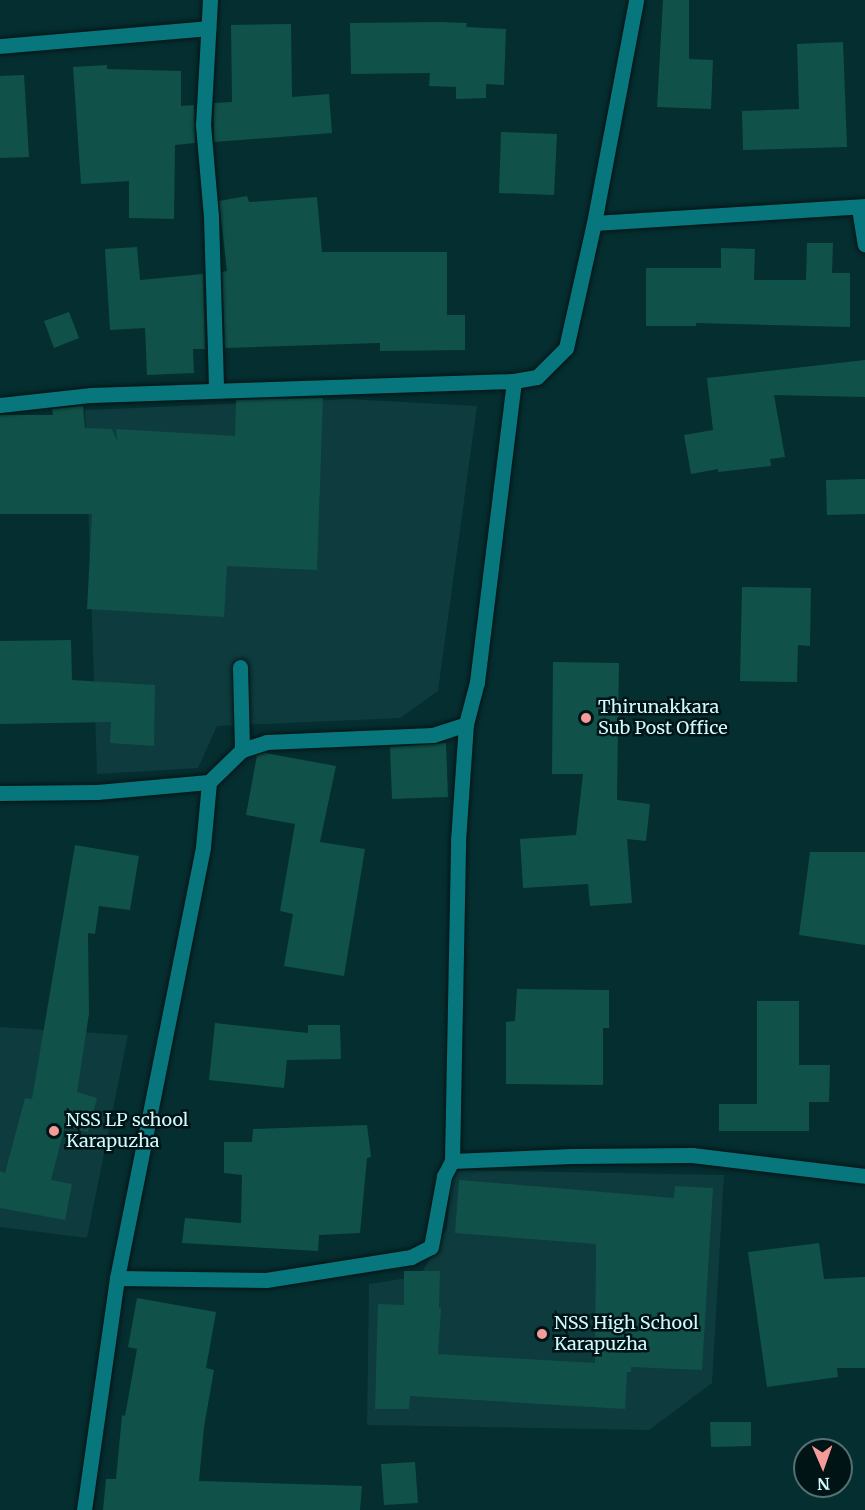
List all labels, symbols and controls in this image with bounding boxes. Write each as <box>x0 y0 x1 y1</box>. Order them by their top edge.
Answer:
place label: Thirunakkara Sub Post Office <box>598 697 728 740</box>
marker: Thirunakkara Sub Post Office <box>579 711 593 725</box>
place label: NSS LP school Karapuzha <box>66 1110 188 1152</box>
marker: NSS LP school Karapuzha <box>47 1124 61 1138</box>
place label: NSS High School Karapuzha <box>554 1313 698 1356</box>
marker: NSS High School Karapuzha <box>535 1327 549 1341</box>
north arrow <box>793 1438 853 1498</box>
text: N <box>817 1474 830 1494</box>

